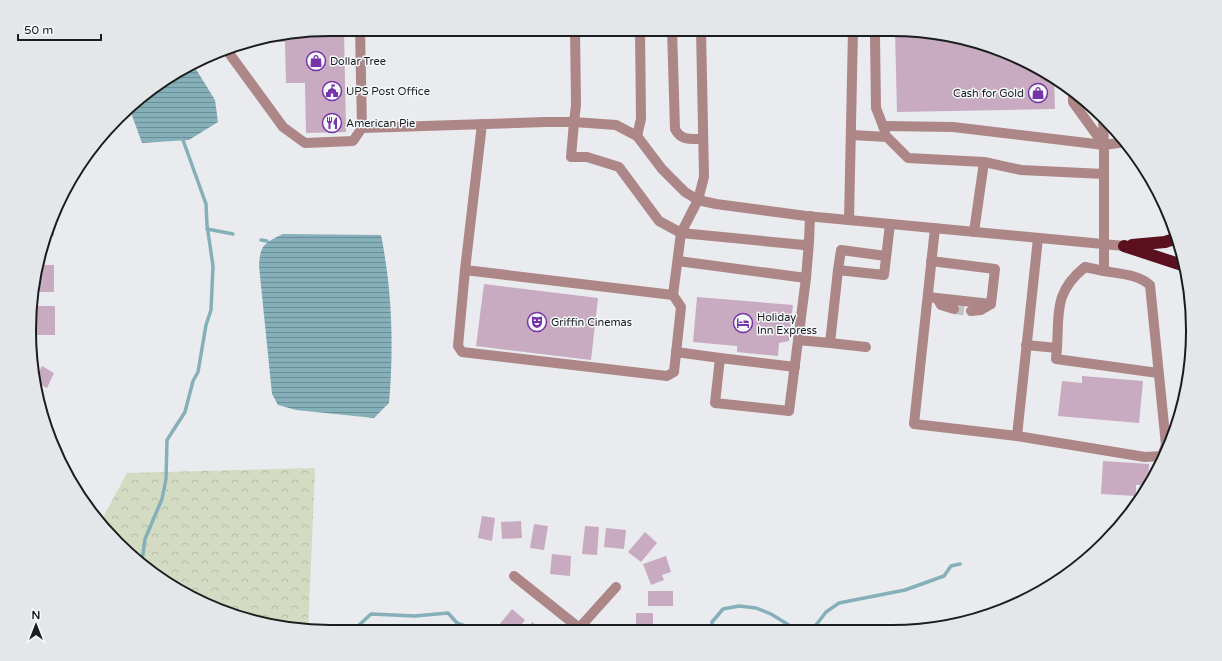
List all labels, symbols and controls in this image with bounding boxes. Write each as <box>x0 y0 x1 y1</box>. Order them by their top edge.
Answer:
scale bar <box>18 16 101 42</box>
text: 50 m <box>24 23 53 37</box>
shop icon: Dollar Tree <box>305 50 327 72</box>
place label: Dollar Tree <box>330 55 386 68</box>
public building icon: UPS Post Office <box>321 80 343 102</box>
shop icon: Cash for Gold <box>1027 82 1049 104</box>
place label: UPS Post Office <box>346 85 430 98</box>
place label: Cash for Gold <box>953 87 1024 100</box>
restaurant icon: American Pie <box>321 112 343 134</box>
place label: American Pie <box>346 117 415 130</box>
theatre icon: Griffin Cinemas <box>526 311 548 333</box>
place label: Holiday Inn Express <box>757 311 817 337</box>
hotel icon: Holiday Inn Express <box>732 312 754 334</box>
place label: Griffin Cinemas <box>551 316 632 329</box>
north arrow <box>16 605 56 645</box>
text: N <box>32 609 40 622</box>

